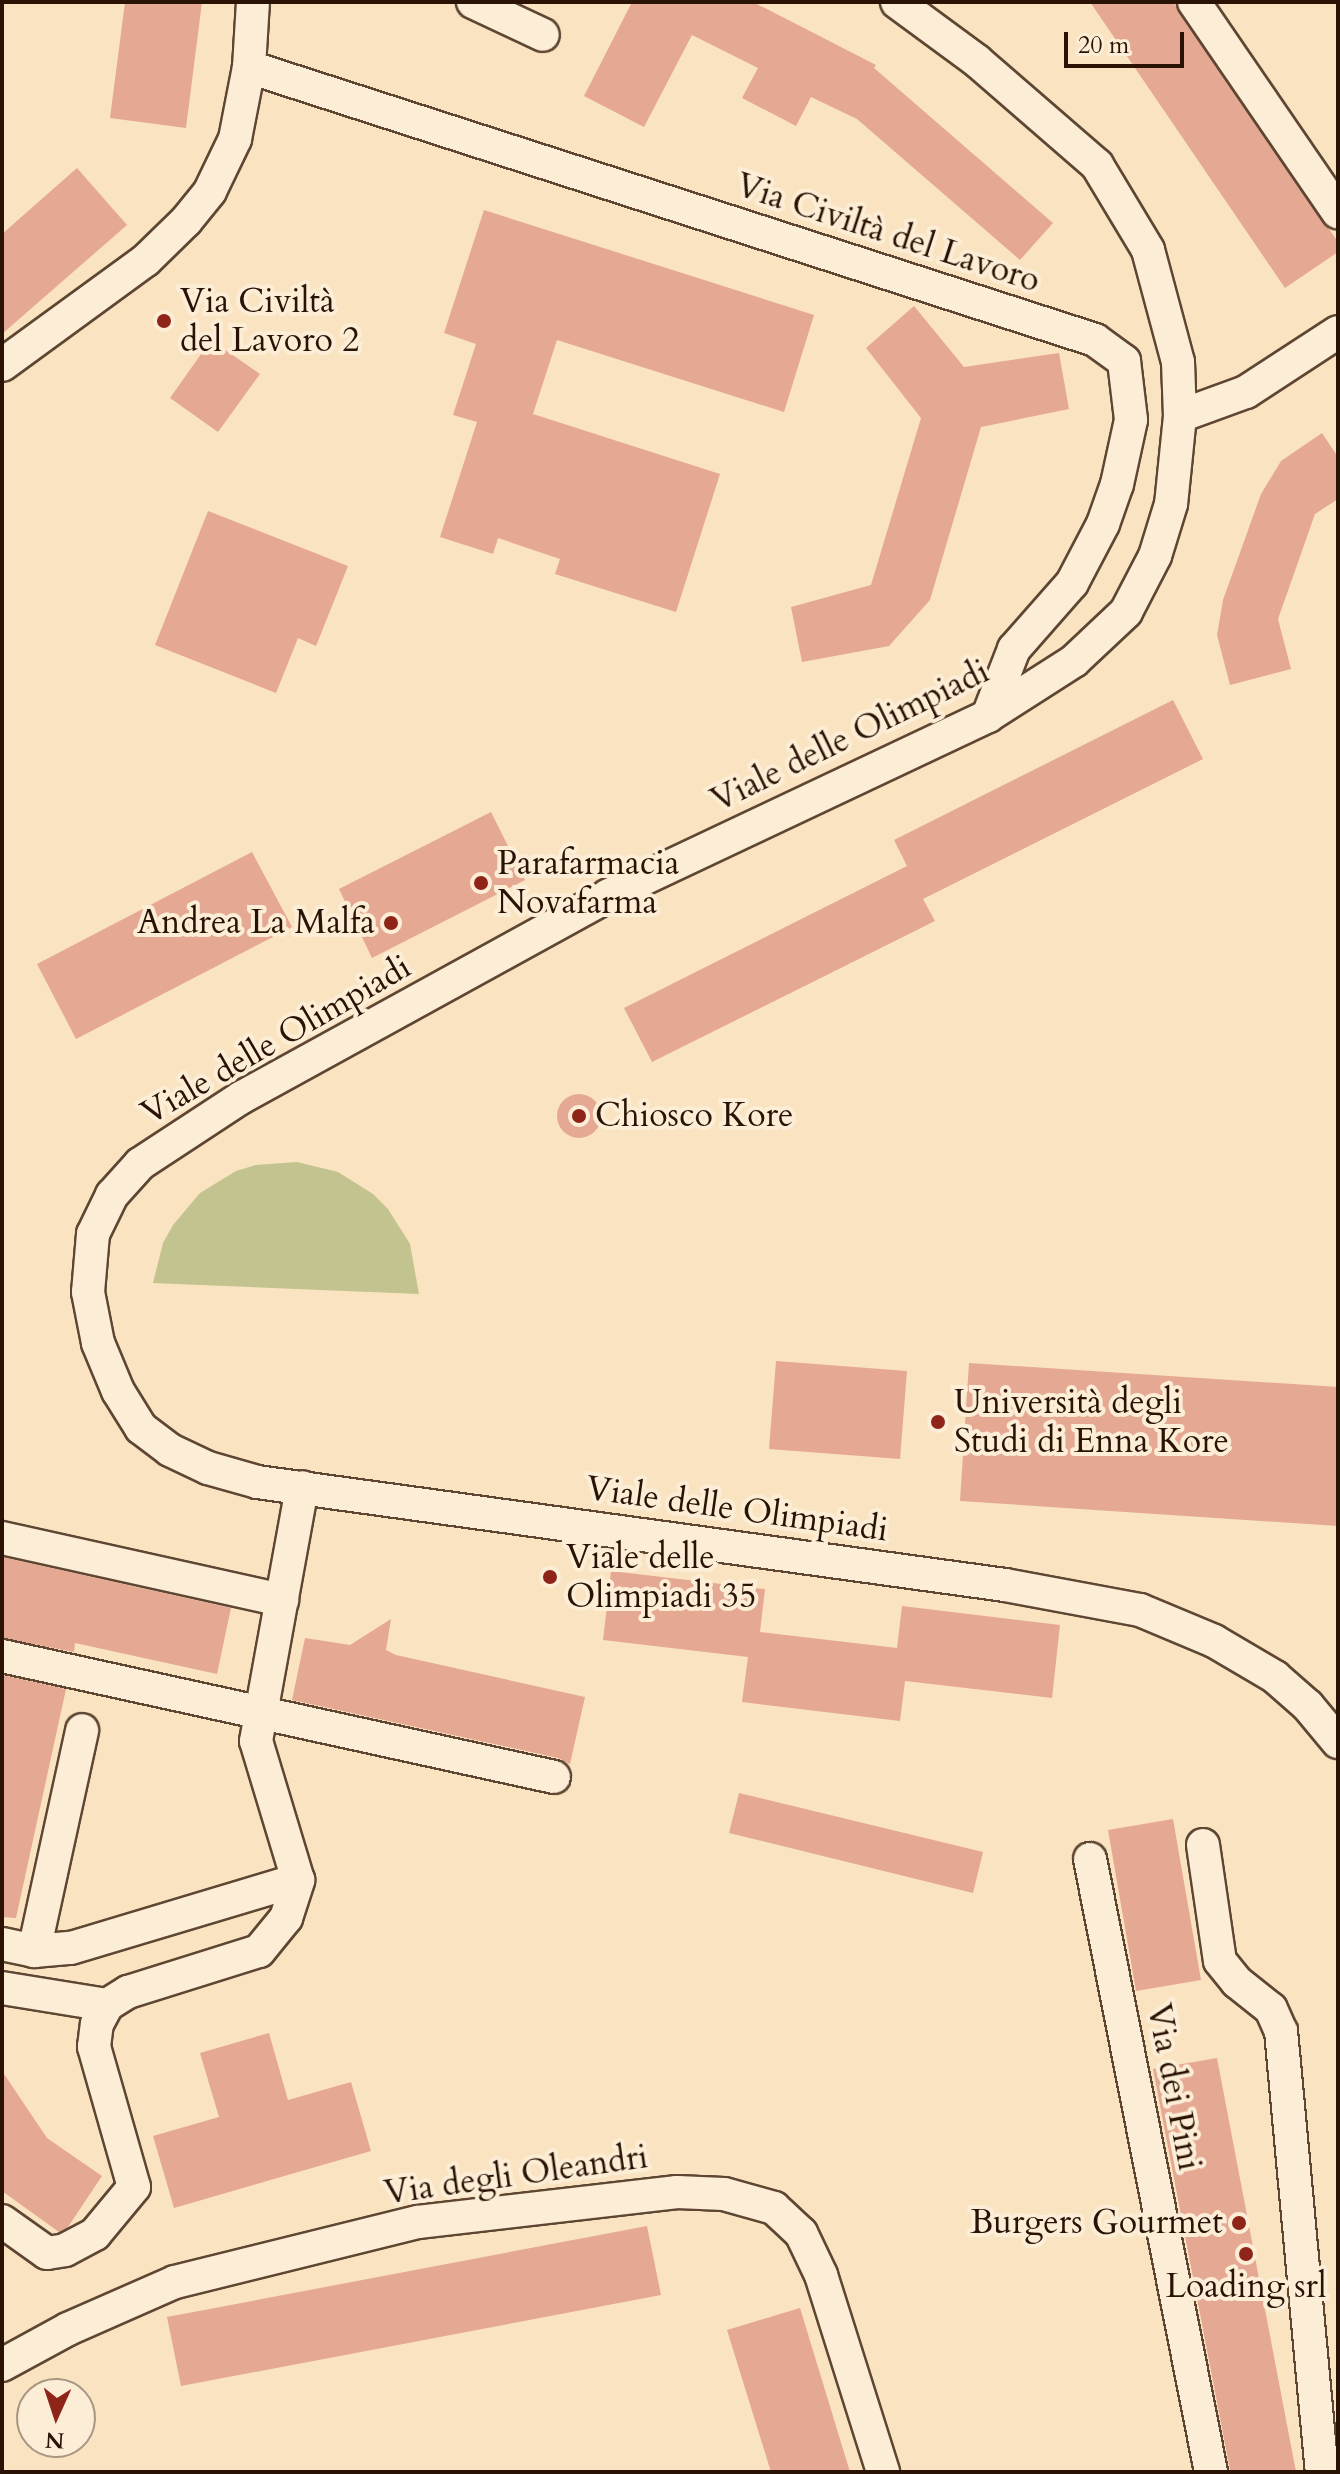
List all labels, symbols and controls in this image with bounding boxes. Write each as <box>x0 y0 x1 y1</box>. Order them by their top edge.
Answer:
scale bar <box>1068 16 1188 66</box>
text: 20 m <box>1078 29 1129 62</box>
street label: Via Civiltà del Lavoro <box>731 165 1045 301</box>
place label: Via Civiltà del Lavoro 2 <box>180 281 359 360</box>
marker: Via Civiltà del Lavoro 2 <box>155 312 173 330</box>
street label: Viale delle Olimpiadi <box>704 651 996 821</box>
place label: Parafarmacia Novafarma <box>497 843 680 922</box>
marker: Parafarmacia Novafarma <box>472 874 490 892</box>
place label: Andrea La Malfa <box>137 903 375 943</box>
marker: Andrea La Malfa <box>382 914 400 932</box>
street label: Viale delle Olimpiadi <box>134 946 418 1134</box>
place label: Chiosco Kore <box>595 1096 794 1136</box>
marker: Chiosco Kore <box>570 1107 588 1125</box>
place label: Università degli Studi di Enna Kore <box>954 1382 1229 1462</box>
marker: Università degli Studi di Enna Kore <box>929 1413 947 1431</box>
street label: Viale delle Olimpiadi <box>584 1468 890 1550</box>
place label: Viale delle Olimpiadi 35 <box>566 1537 756 1616</box>
marker: Viale delle Olimpiadi 35 <box>541 1568 559 1586</box>
street label: Via dei Pini <box>1138 2000 1210 2174</box>
street label: Via degli Oleandri <box>382 2136 650 2214</box>
place label: Burgers Gourmet <box>970 2203 1223 2243</box>
marker: Burgers Gourmet <box>1230 2214 1248 2232</box>
marker: Loading srl <box>1237 2245 1255 2263</box>
place label: Loading srl <box>1165 2267 1327 2307</box>
north arrow <box>16 2378 96 2458</box>
text: N <box>45 2424 65 2455</box>

